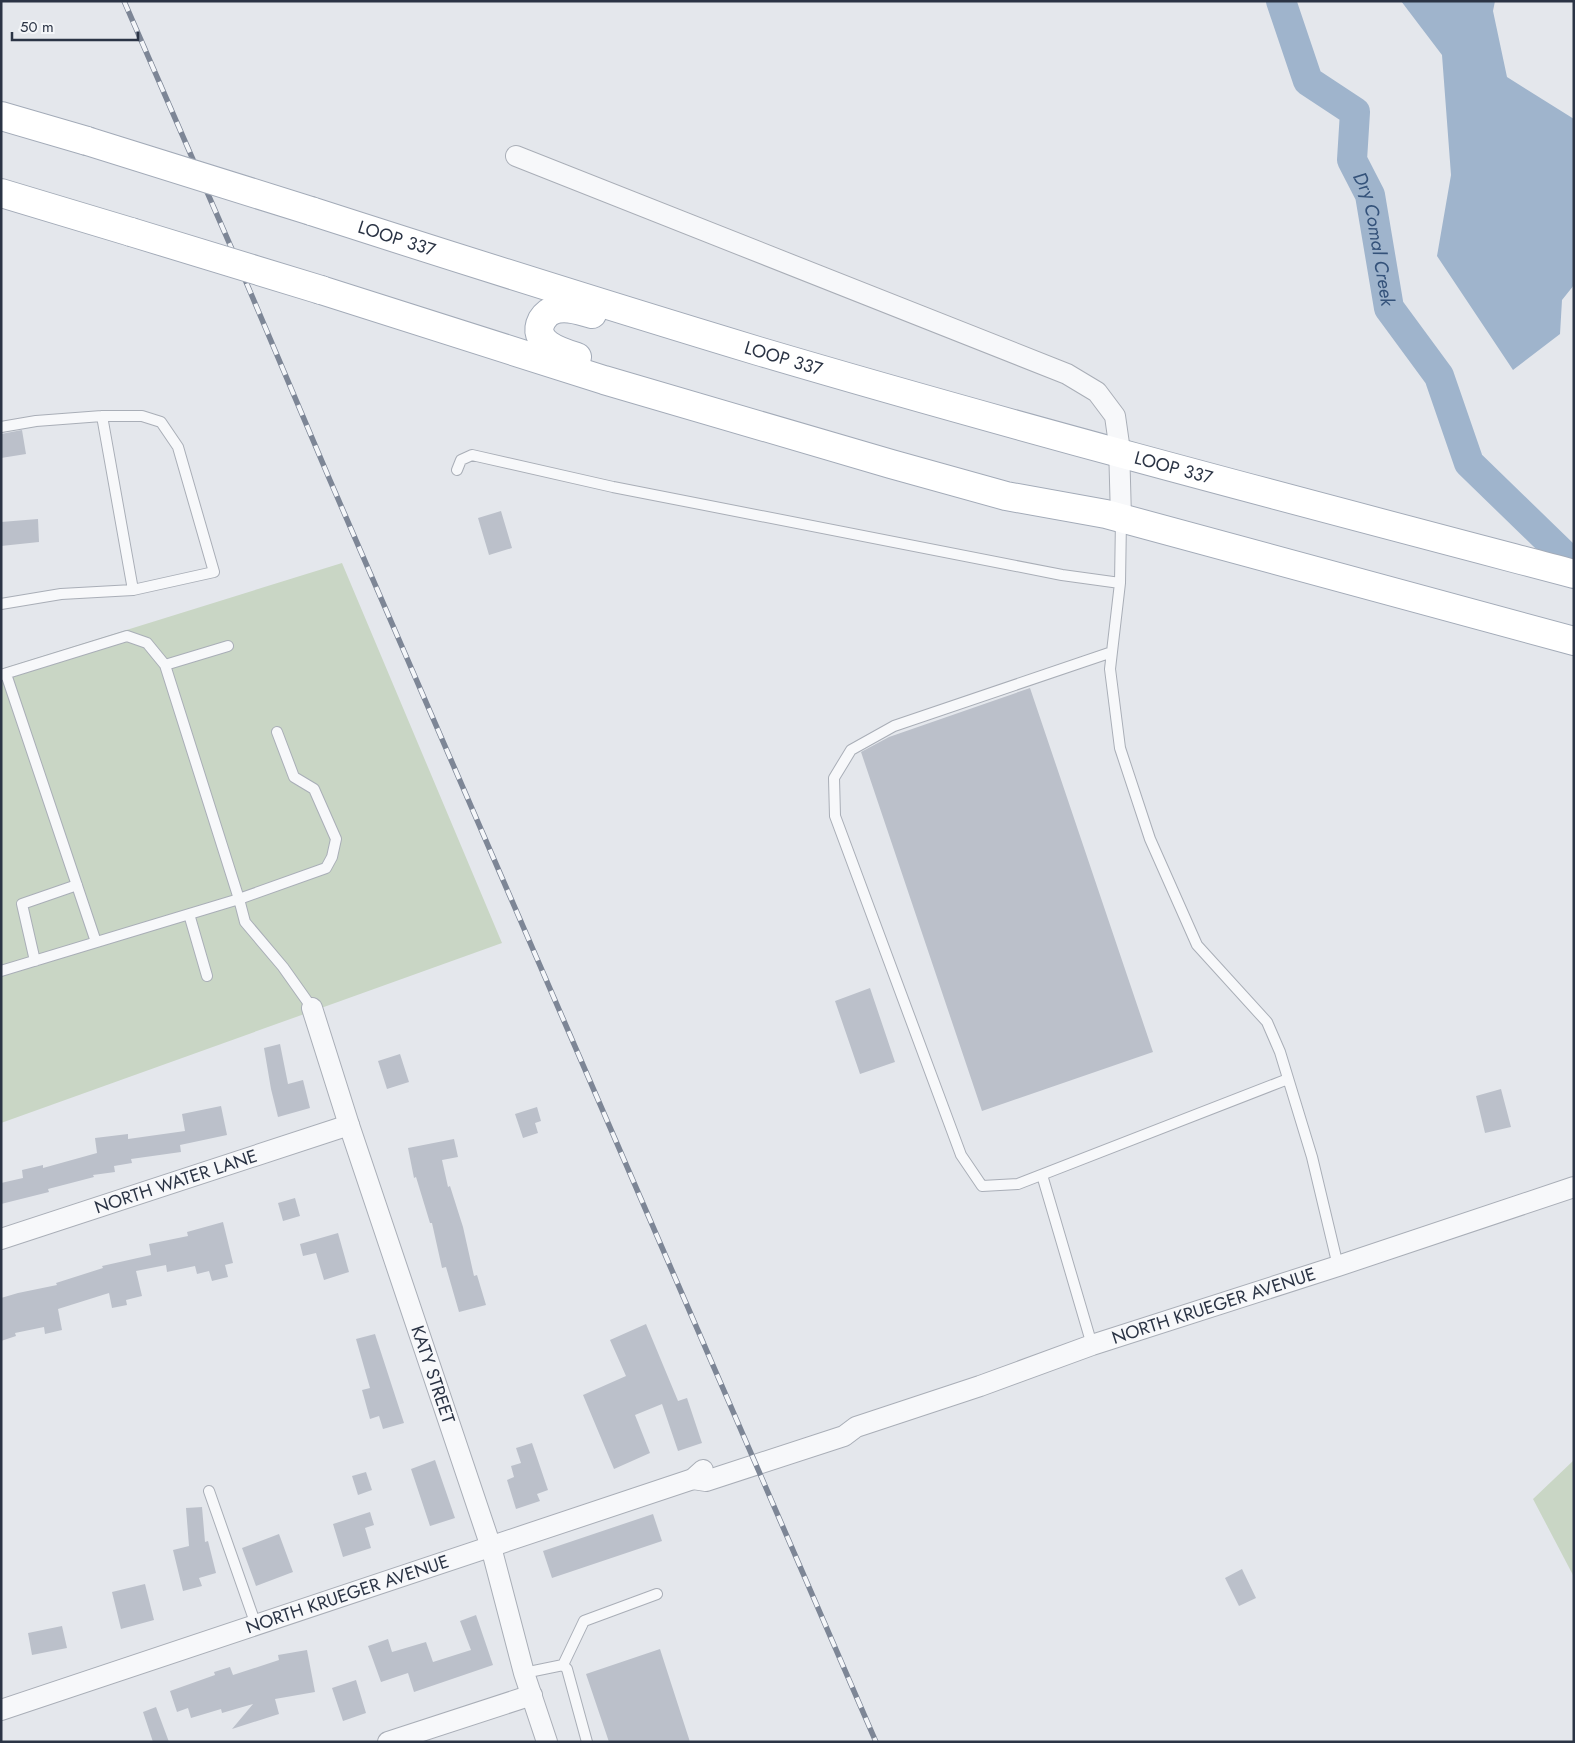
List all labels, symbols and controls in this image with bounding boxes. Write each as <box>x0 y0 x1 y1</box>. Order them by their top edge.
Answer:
scale bar <box>12 10 139 42</box>
text: 50 m <box>20 16 54 38</box>
water label: Dry Comal Creek <box>1346 167 1402 309</box>
street label: LOOP 337 <box>355 214 439 263</box>
street label: LOOP 337 <box>741 335 826 382</box>
street label: LOOP 337 <box>1131 445 1216 491</box>
street label: NORTH WATER LANE <box>91 1143 261 1220</box>
street label: NORTH KRUEGER AVENUE <box>1108 1261 1319 1351</box>
street label: KATY STREET <box>404 1322 462 1428</box>
street label: NORTH KRUEGER AVENUE <box>242 1548 452 1640</box>

